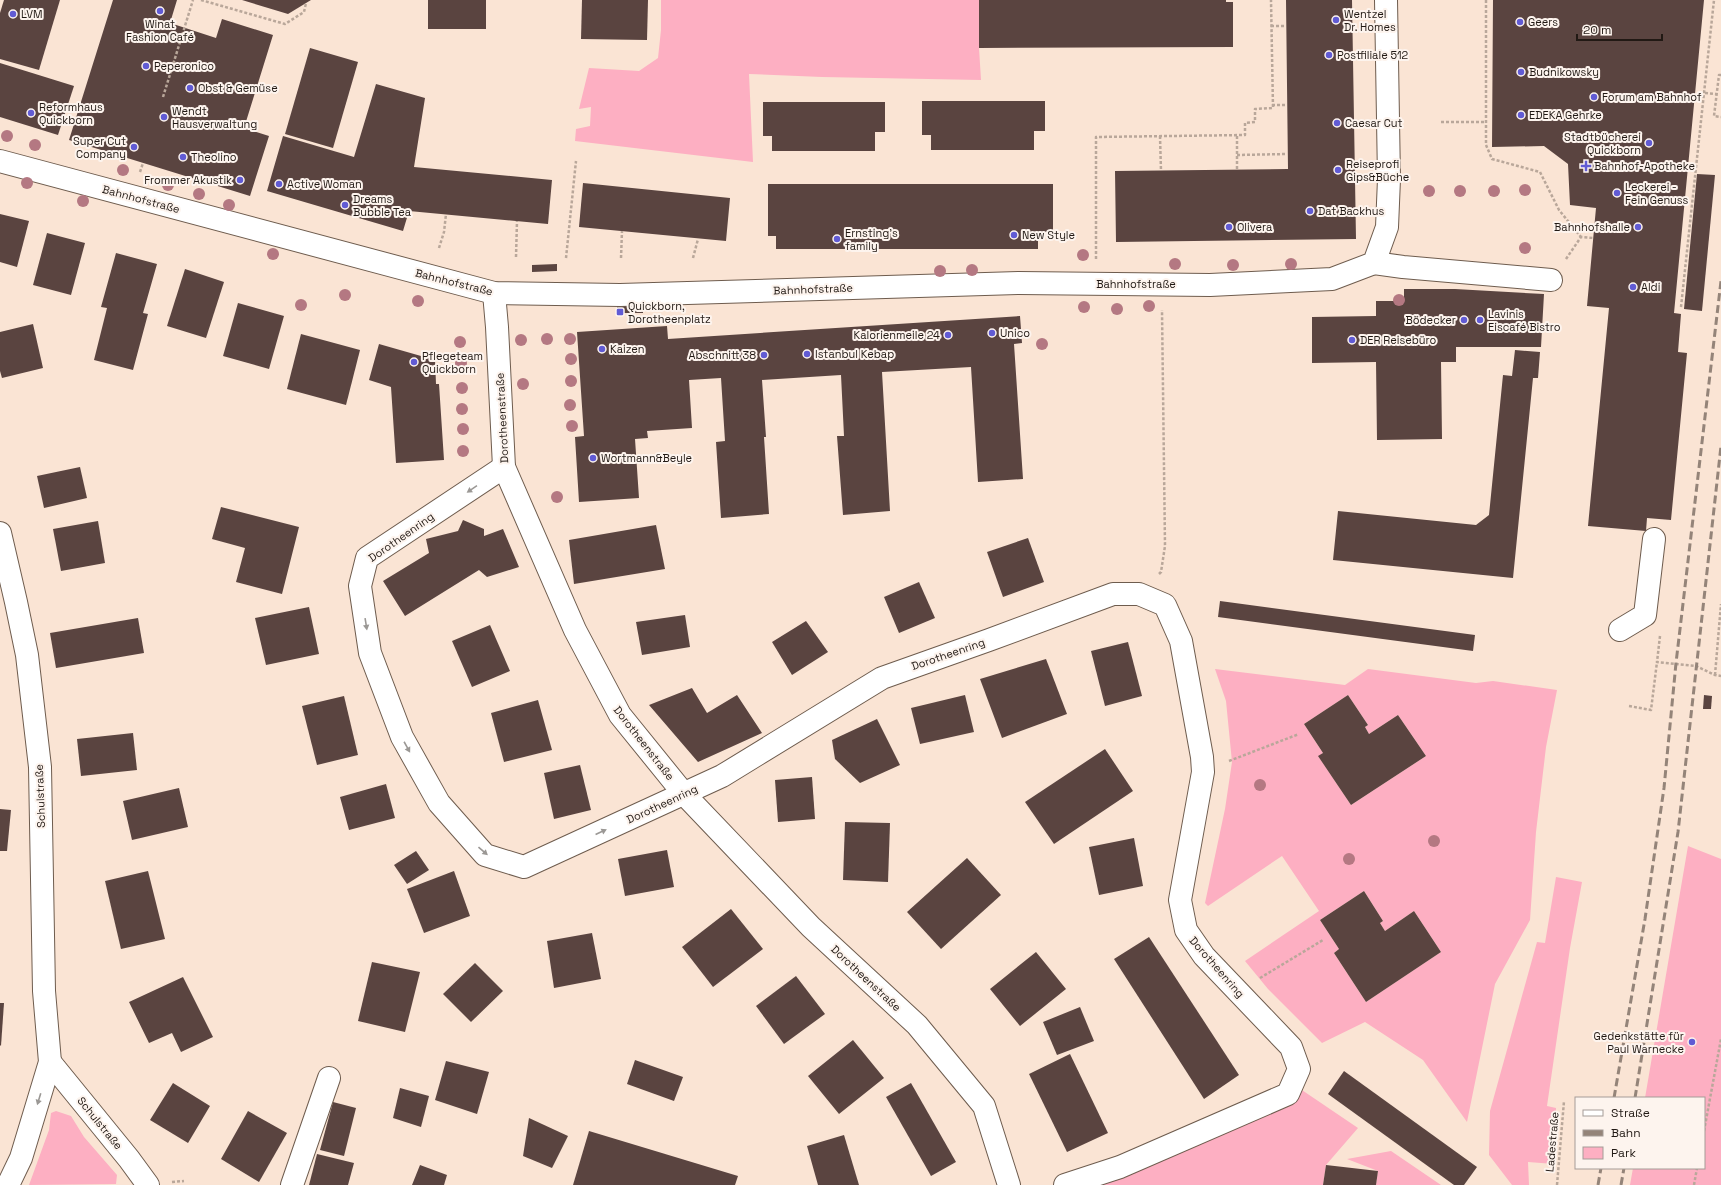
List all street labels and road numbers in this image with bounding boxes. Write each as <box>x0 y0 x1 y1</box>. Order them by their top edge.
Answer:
street label: Bahnhofstraße <box>101 182 181 216</box>
street label: Bahnhofstraße <box>414 266 494 298</box>
street label: Bahnhofstraße <box>1096 277 1176 291</box>
street label: Bahnhofstraße <box>773 281 853 297</box>
street label: Dorotheenstraße <box>493 372 511 464</box>
street label: Dorotheenring <box>366 509 436 565</box>
street label: Dorotheenring <box>909 635 987 673</box>
street label: Dorotheenstraße <box>611 703 677 783</box>
street label: Schulstraße <box>32 764 48 828</box>
street label: Dorotheenring <box>624 781 700 827</box>
street label: Dorotheenring <box>1187 933 1247 1001</box>
street label: Dorotheenstraße <box>828 942 904 1014</box>
street label: Schulstraße <box>74 1094 126 1152</box>
street label: Ladestraße <box>1542 1111 1562 1173</box>

